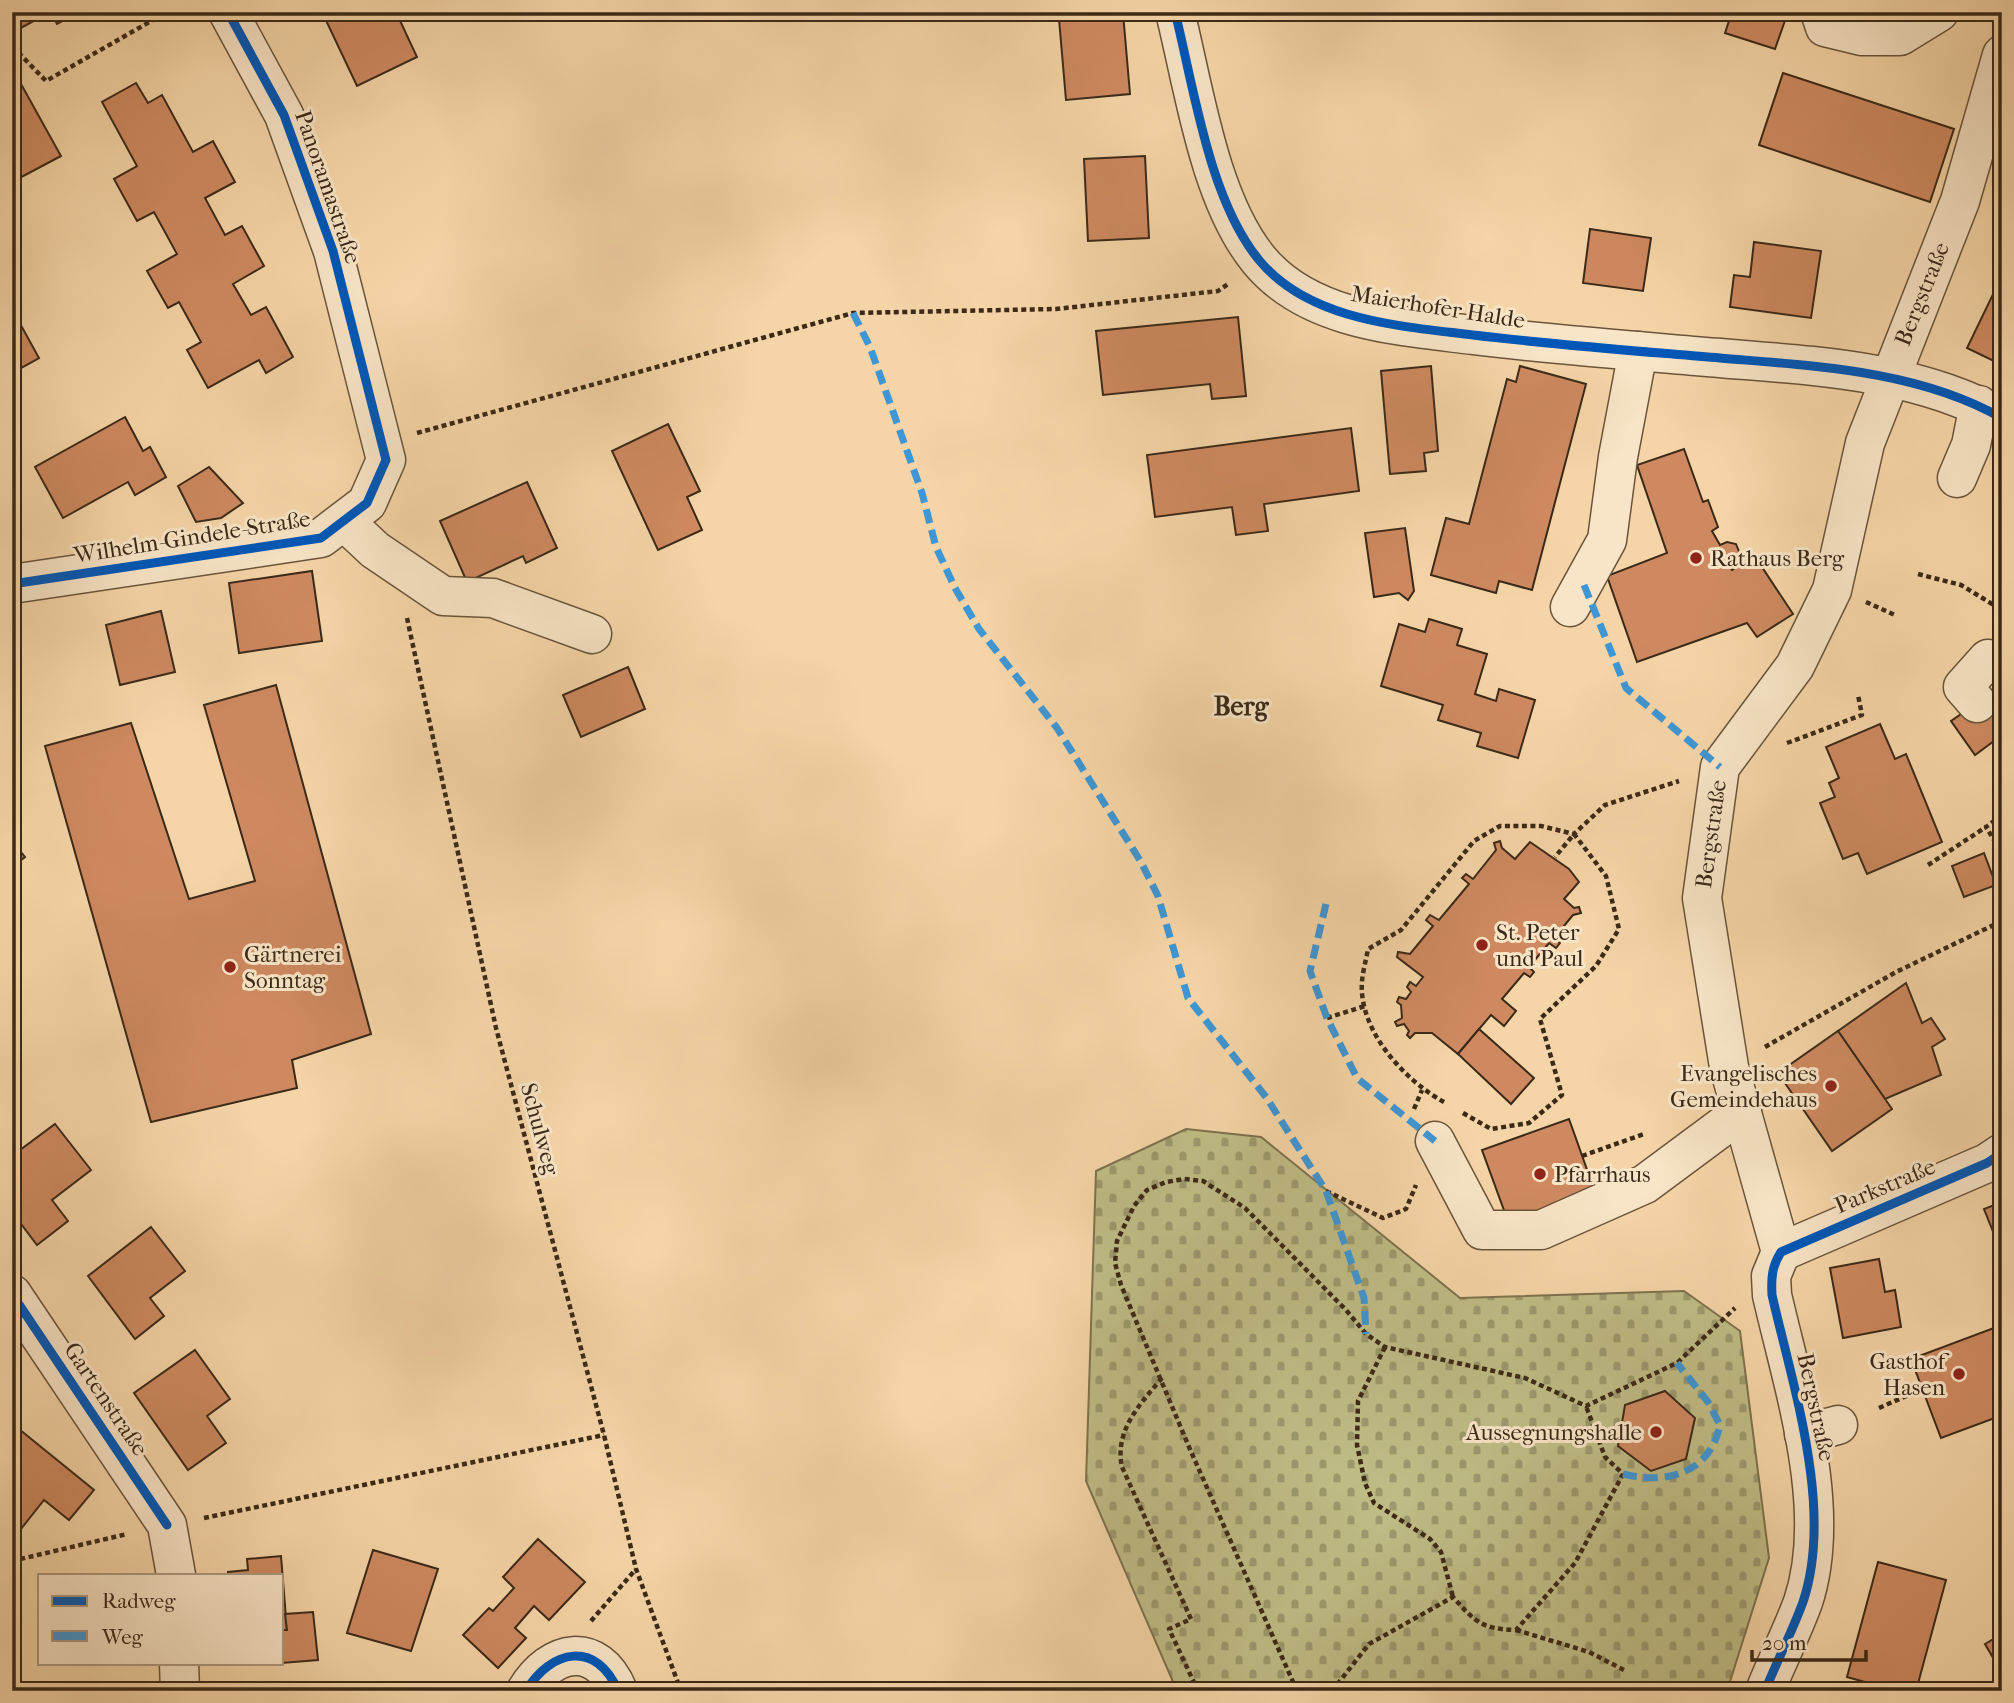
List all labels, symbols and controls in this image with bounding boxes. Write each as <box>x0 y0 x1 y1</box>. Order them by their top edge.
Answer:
street label: Panoramastraße <box>289 107 367 267</box>
street label: Bergstraße <box>1889 238 1955 350</box>
street label: Maierhofer Halde <box>1349 280 1527 334</box>
street label: Wilhelm-Gindele-Straße <box>71 505 312 569</box>
place label: Rathaus Berg <box>1710 545 1845 572</box>
marker: Rathaus Berg <box>1688 550 1704 566</box>
district label: Berg <box>1214 691 1269 722</box>
street label: Bergstraße <box>1690 778 1732 890</box>
place label: St. Peter und Paul <box>1495 919 1584 972</box>
marker: St. Peter und Paul <box>1474 937 1490 953</box>
place label: Gärtnerei Sonntag <box>244 941 342 994</box>
marker: Gärtnerei Sonntag <box>222 959 238 975</box>
place label: Evangelisches Gemeindehaus <box>1670 1060 1817 1113</box>
marker: Evangelisches Gemeindehaus <box>1823 1078 1839 1094</box>
street label: Schulweg <box>515 1080 565 1179</box>
street label: Parkstraße <box>1831 1153 1939 1219</box>
place label: Pfarrhaus <box>1554 1161 1650 1188</box>
marker: Pfarrhaus <box>1532 1166 1548 1182</box>
street label: Gartenstraße <box>58 1337 154 1461</box>
place label: Gasthof Hasen <box>1869 1348 1949 1401</box>
street label: Bergstraße <box>1791 1351 1841 1463</box>
marker: Gasthof Hasen <box>1951 1366 1967 1382</box>
place label: Aussegnungshalle <box>1465 1419 1642 1446</box>
marker: Aussegnungshalle <box>1648 1424 1664 1440</box>
legend <box>38 1574 284 1664</box>
text: Radweg <box>102 1589 176 1613</box>
scale bar <box>1752 1619 1865 1663</box>
text: Weg <box>101 1625 144 1649</box>
text: 20 m <box>1762 1631 1807 1655</box>

